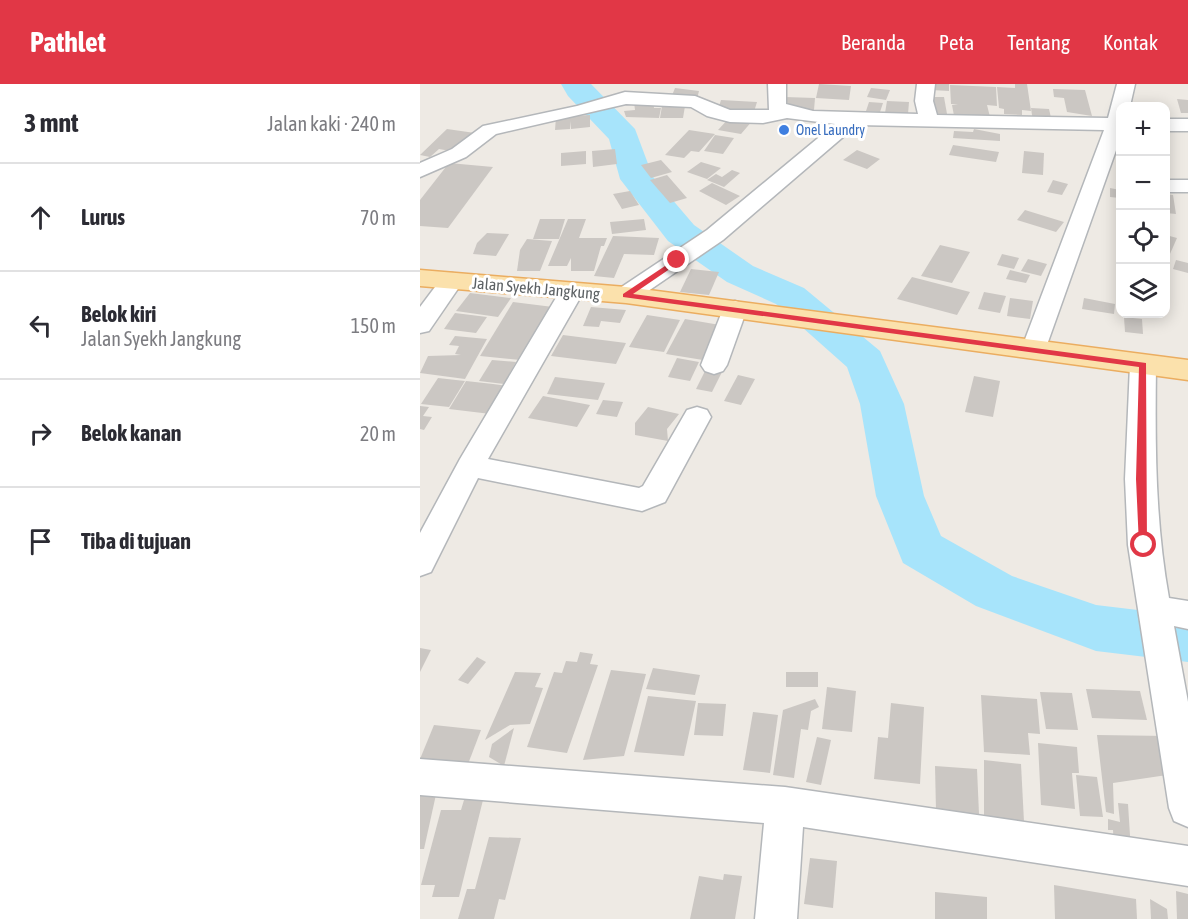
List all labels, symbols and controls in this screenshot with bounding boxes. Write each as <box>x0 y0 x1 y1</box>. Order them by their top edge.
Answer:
text: Pathlet <box>30 26 106 58</box>
text: Beranda <box>841 30 906 54</box>
text: Peta <box>939 30 974 54</box>
text: Tentang <box>1007 30 1070 54</box>
text: Kontak <box>1103 30 1158 54</box>
map controls <box>1116 102 1170 318</box>
button: + <box>1116 102 1170 156</box>
text: 3 mnt <box>24 108 79 138</box>
text: Jalan kaki · 240 m <box>267 112 396 135</box>
place label: Onel Laundry <box>796 122 865 138</box>
marker: Onel Laundry <box>777 123 791 137</box>
button: − <box>1116 156 1170 210</box>
icon: ahead <box>24 201 57 234</box>
text: Lurus <box>81 204 125 230</box>
text: 70 m <box>360 206 396 229</box>
button: locate <box>1116 210 1170 264</box>
route end <box>663 246 689 272</box>
button: layers <box>1116 264 1170 318</box>
street label: Jalan Syekh Jangkung <box>471 273 601 304</box>
text: Belok kiri <box>81 301 156 327</box>
icon: left <box>24 309 57 342</box>
text: 150 m <box>351 314 396 337</box>
text: Jalan Syekh Jangkung <box>81 327 241 350</box>
icon: right <box>24 417 57 450</box>
text: Belok kanan <box>81 420 182 446</box>
text: 20 m <box>360 422 396 445</box>
icon: arrive <box>24 525 57 558</box>
text: Tiba di tujuan <box>81 528 191 554</box>
route start <box>1130 531 1156 557</box>

